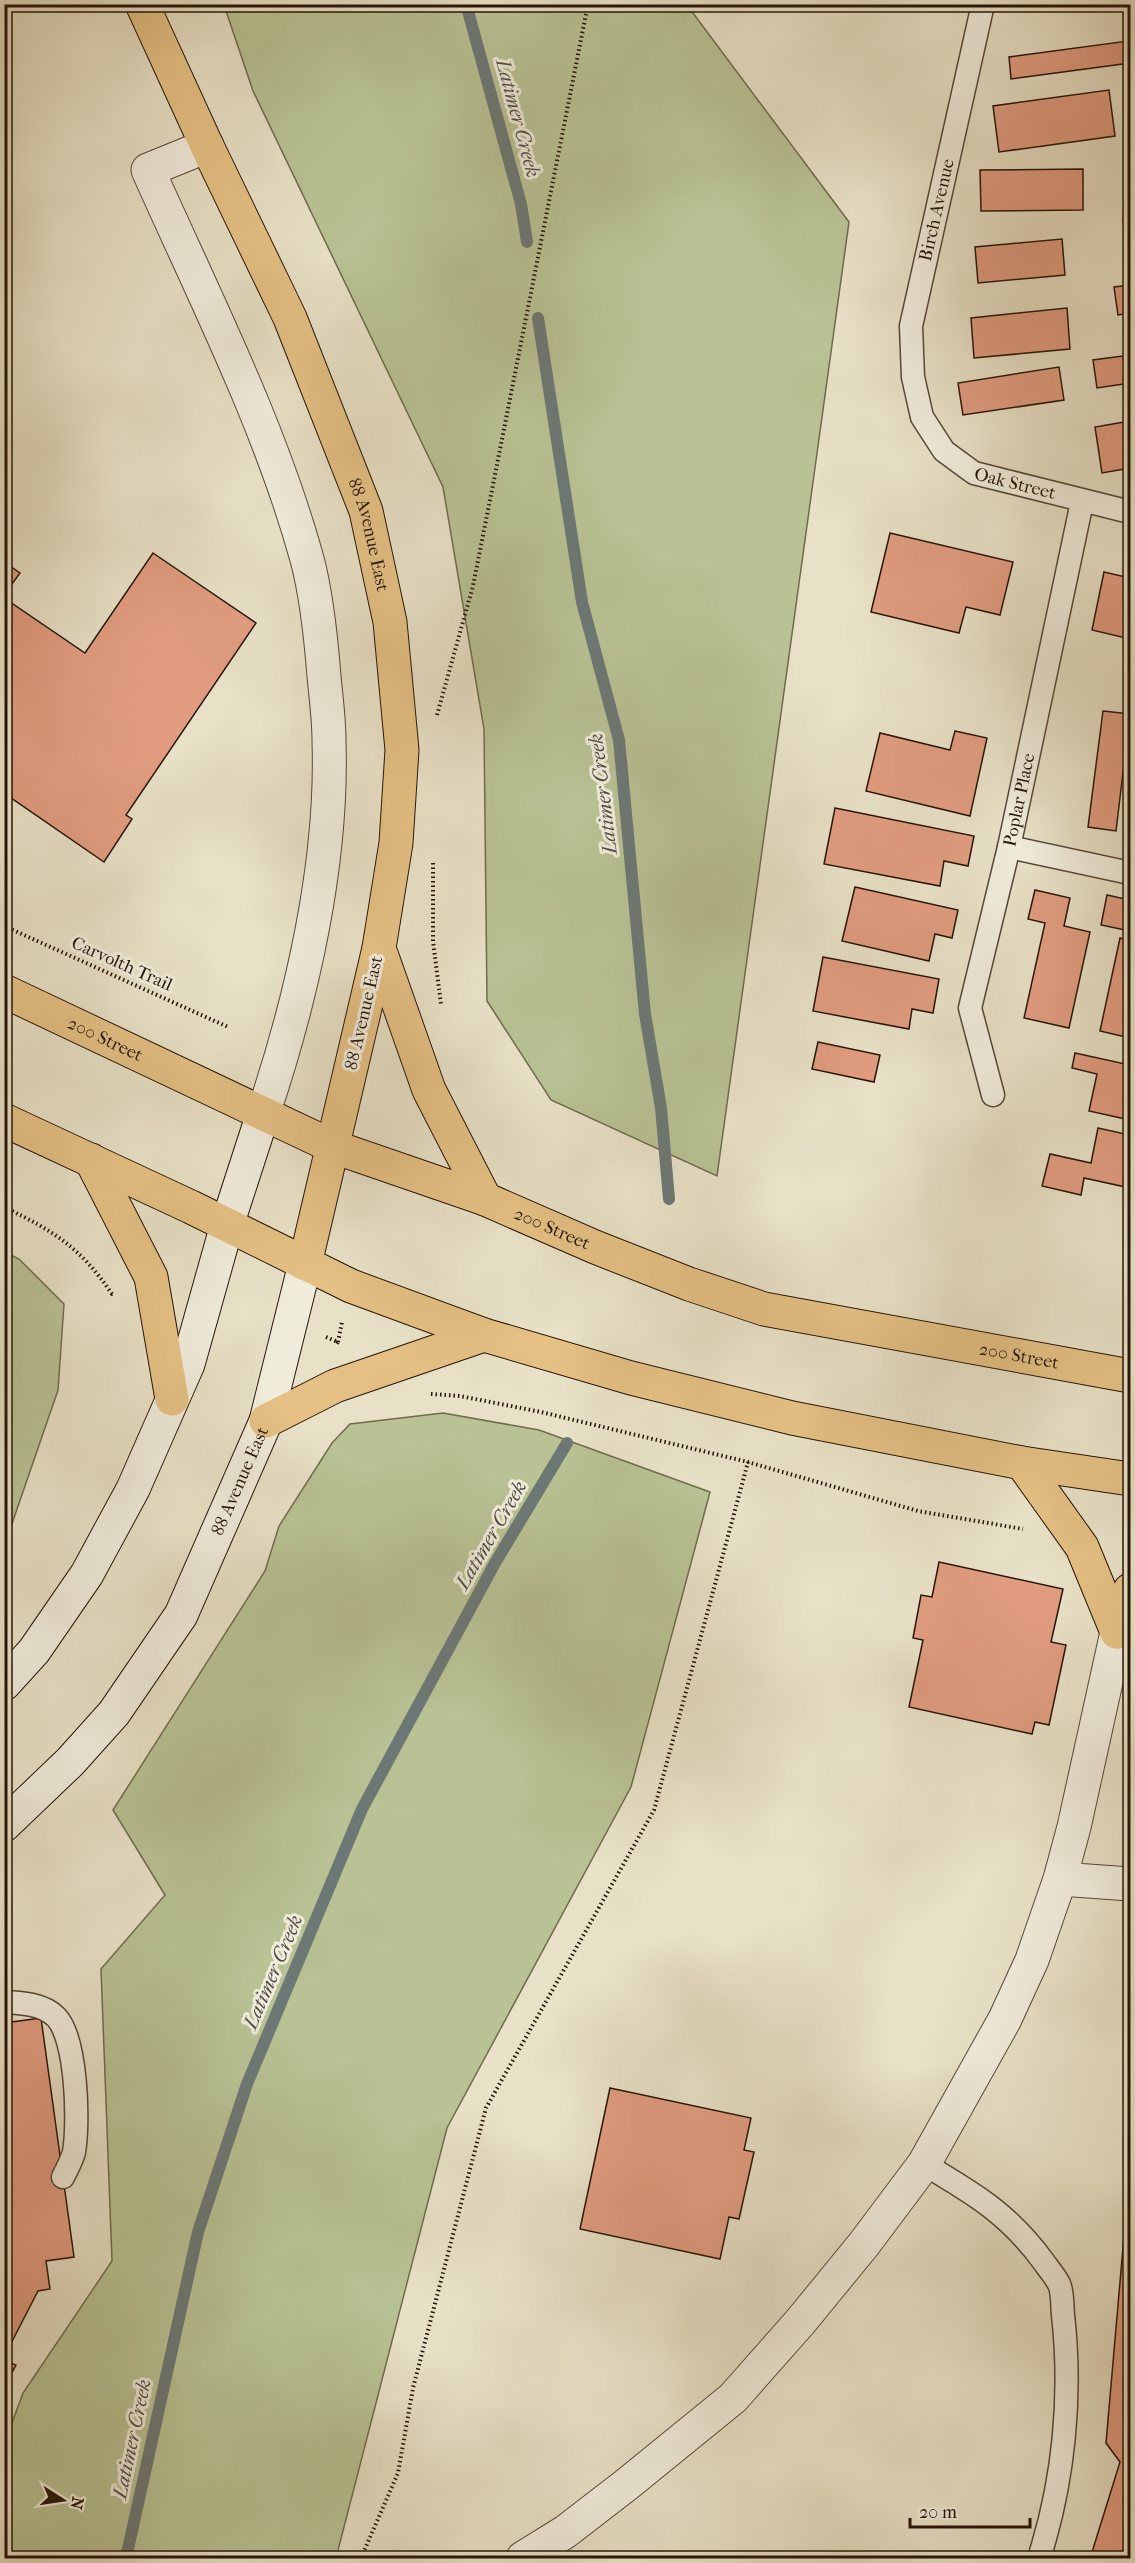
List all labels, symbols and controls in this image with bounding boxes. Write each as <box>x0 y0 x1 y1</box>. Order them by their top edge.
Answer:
water label: Latimer Creek <box>491 54 545 180</box>
street label: Birch Avenue <box>915 157 959 263</box>
street label: Oak Street <box>972 463 1059 504</box>
street label: 88 Avenue East <box>344 475 394 594</box>
water label: Latimer Creek <box>584 732 622 858</box>
street label: Poplar Place <box>999 751 1039 848</box>
street label: Carvolth Trail <box>68 932 176 996</box>
street label: 88 Avenue East <box>341 953 387 1072</box>
street label: 200 Street <box>64 1012 147 1066</box>
street label: 200 Street <box>511 1203 594 1254</box>
street label: 200 Street <box>977 1338 1061 1373</box>
street label: 88 Avenue East <box>207 1423 273 1539</box>
water label: Latimer Creek <box>450 1477 531 1595</box>
water label: Latimer Creek <box>238 1912 307 2034</box>
water label: Latimer Creek <box>108 2377 156 2503</box>
north arrow <box>33 2470 93 2530</box>
scale bar <box>910 2491 1030 2529</box>
text: N <box>66 2495 88 2512</box>
text: 20 m <box>919 2502 957 2523</box>

